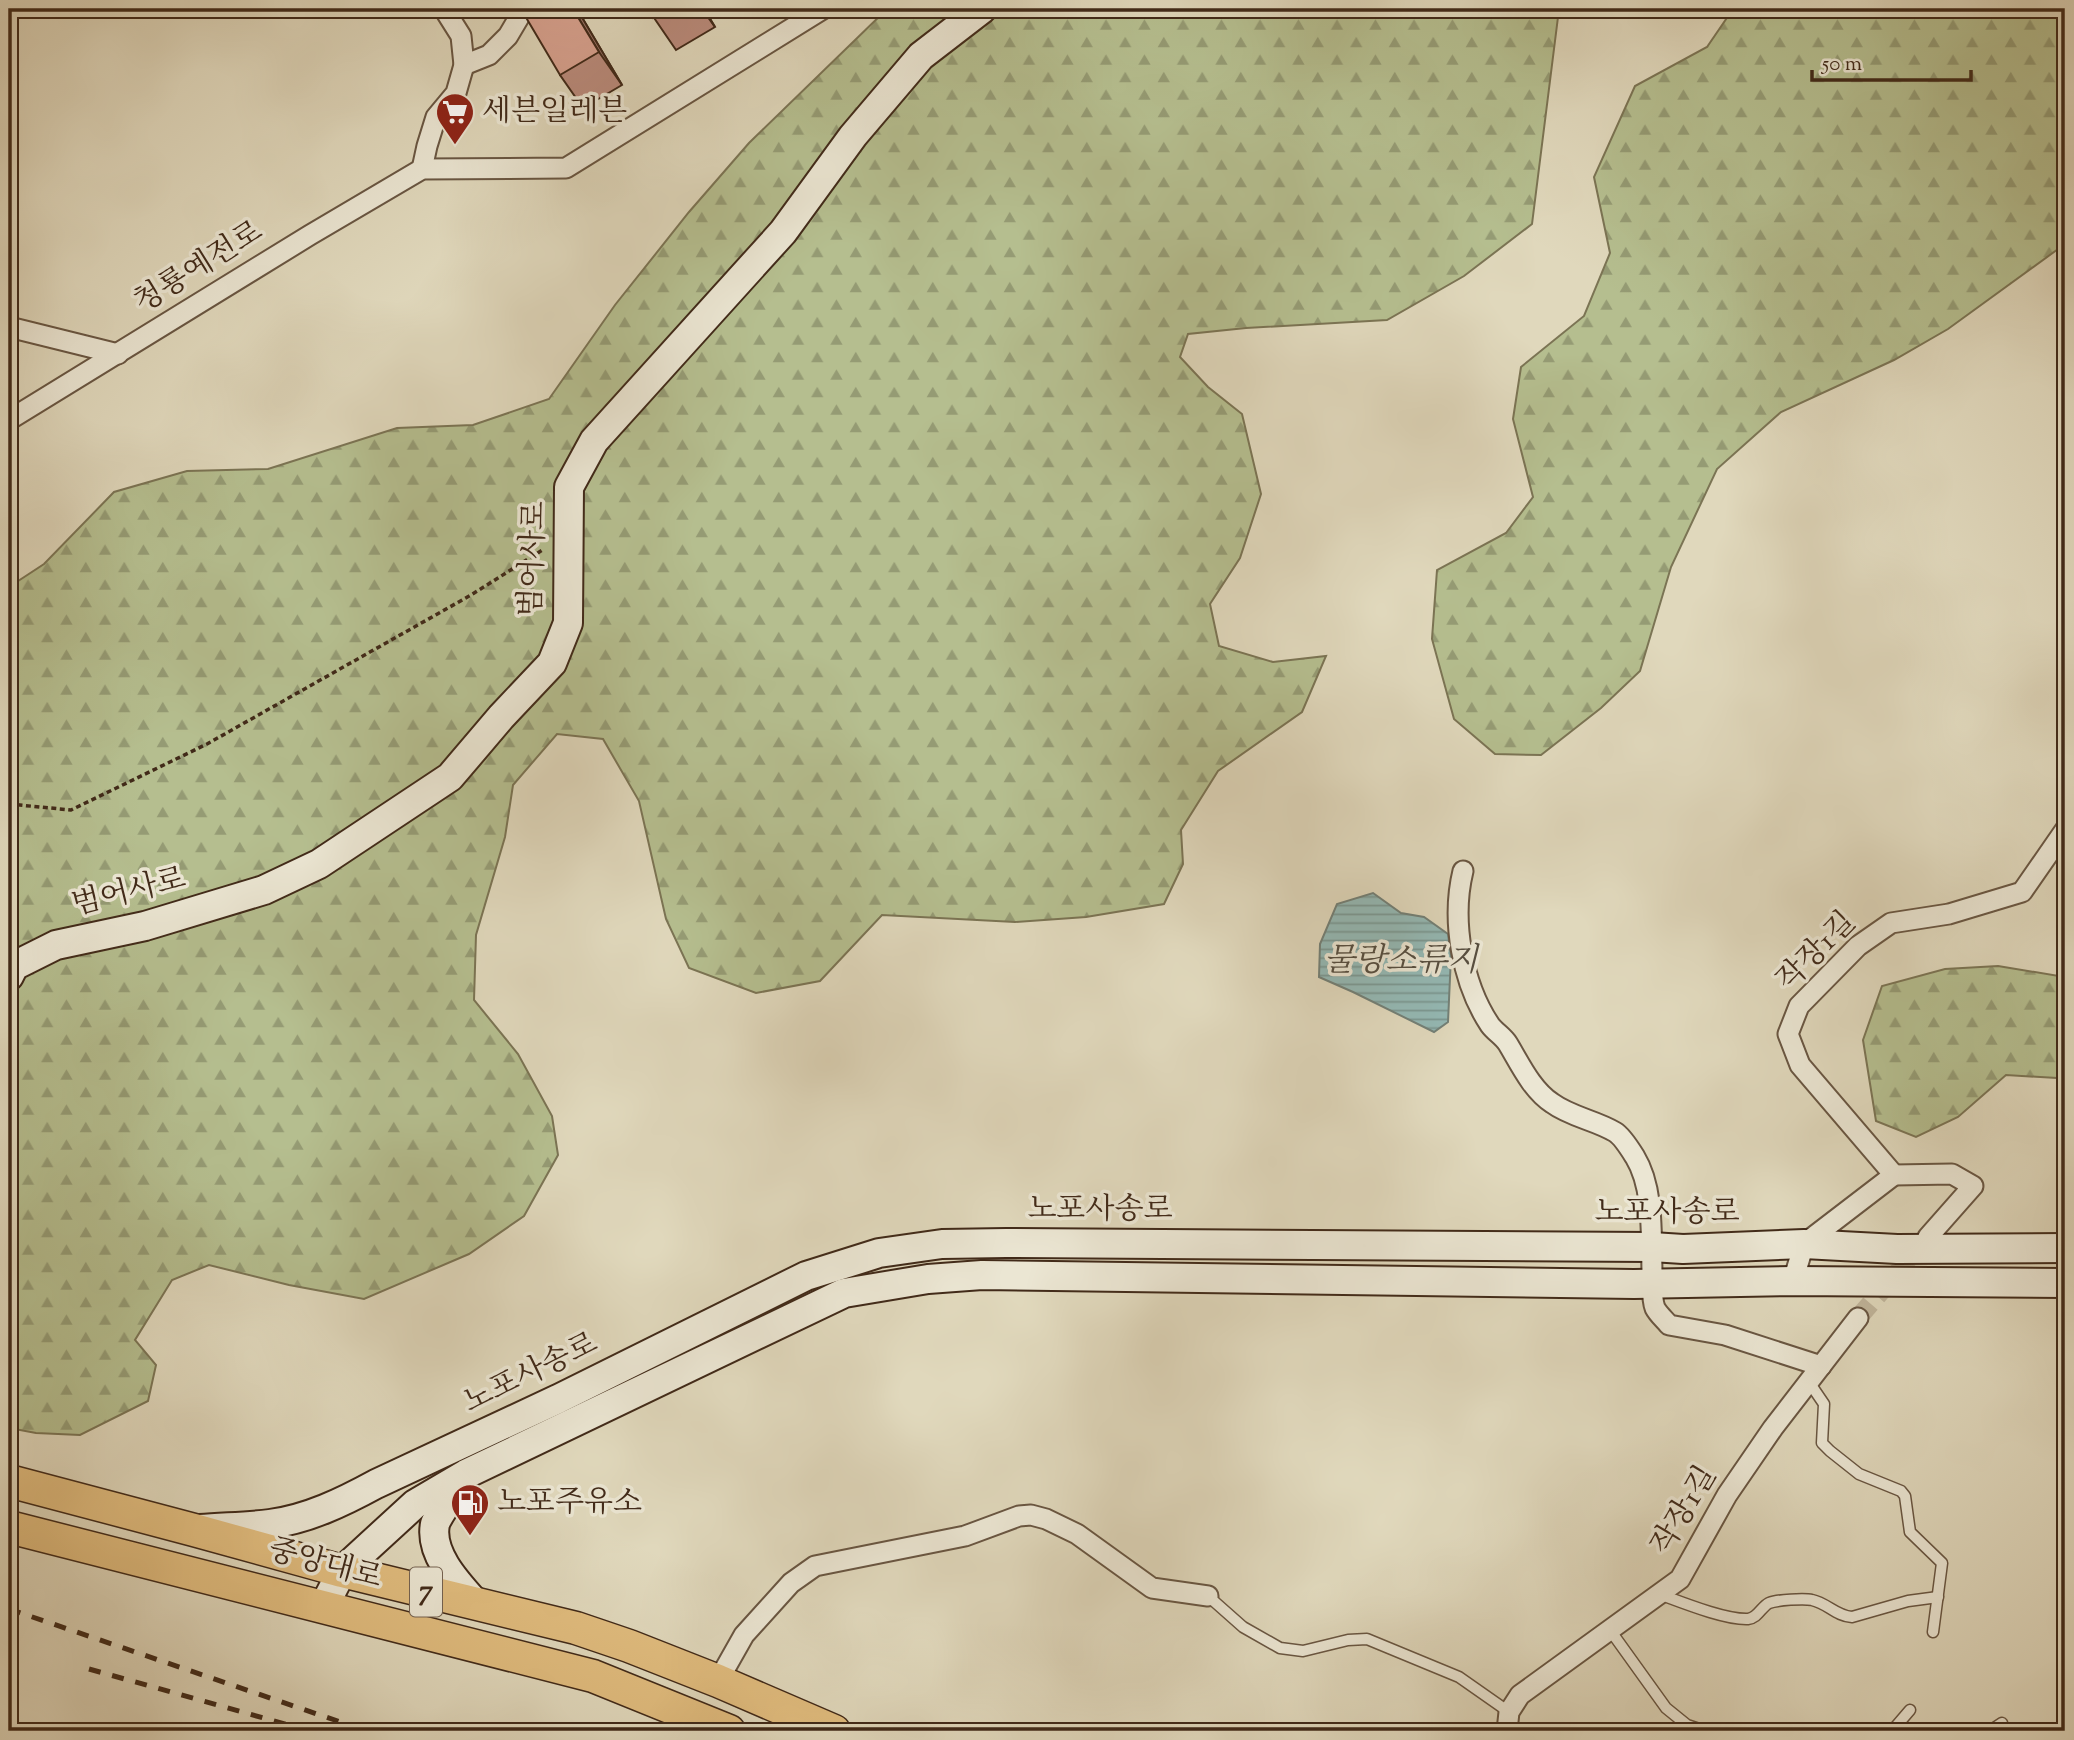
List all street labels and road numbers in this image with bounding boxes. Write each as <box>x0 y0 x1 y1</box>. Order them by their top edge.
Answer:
street label: 청룡예전로 <box>126 211 272 325</box>
street label: 범어사로 <box>510 500 558 618</box>
street label: 범어사로 <box>68 858 190 928</box>
street label: 작장1길 <box>1767 902 1867 1002</box>
street label: 노포사송로 <box>1028 1189 1172 1232</box>
street label: 노포사송로 <box>1595 1192 1739 1235</box>
street label: 노포사송로 <box>456 1323 606 1425</box>
street label: 작장1길 <box>1642 1458 1728 1564</box>
street label: 중앙대로 <box>263 1529 387 1601</box>
road number: 7 <box>410 1568 442 1616</box>

